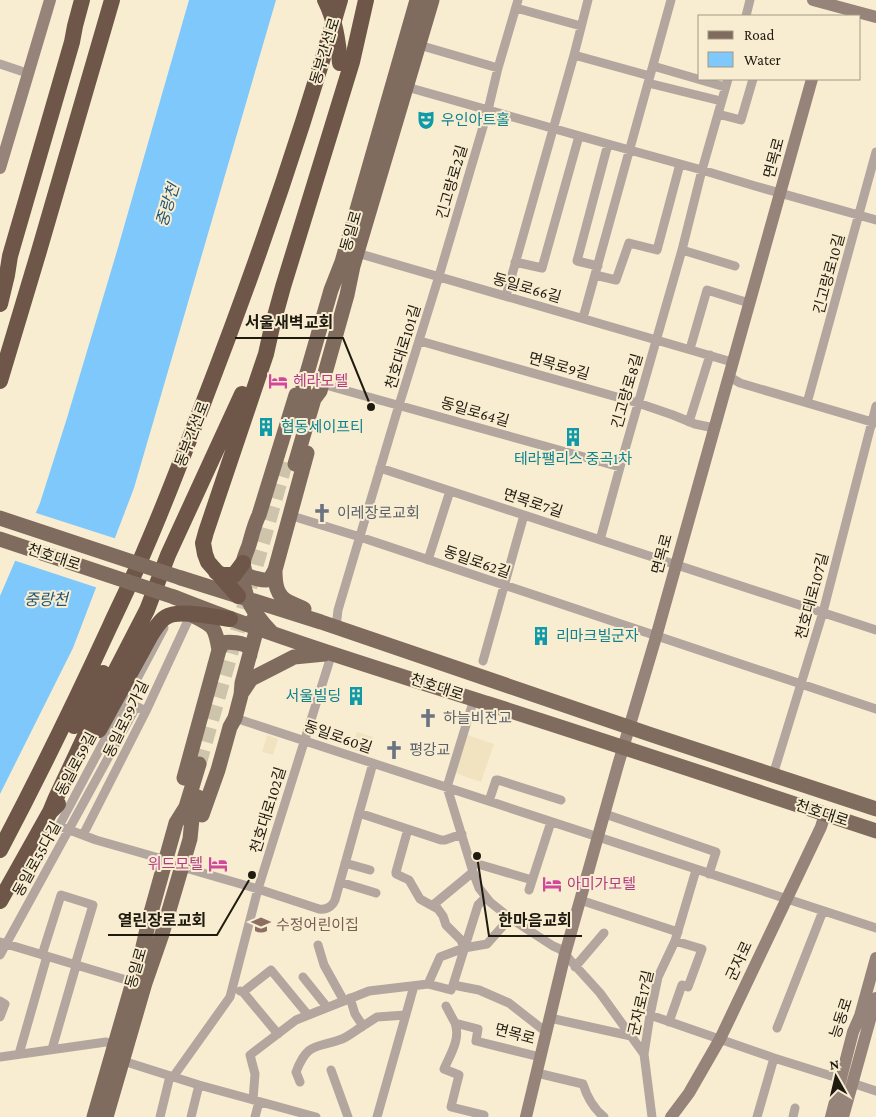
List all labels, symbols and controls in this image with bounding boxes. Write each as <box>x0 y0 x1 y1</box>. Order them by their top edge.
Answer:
legend <box>698 15 861 80</box>
street label: 동부간선로 <box>307 16 343 86</box>
text: Road <box>744 27 775 43</box>
text: Water <box>744 52 781 68</box>
theatre icon: 우인아트홀 <box>415 109 437 131</box>
place label: 우인아트홀 <box>441 112 510 128</box>
street label: 면목로 <box>761 136 787 180</box>
street label: 긴고랑로2길 <box>434 143 470 221</box>
water label: 중랑천 <box>153 179 183 229</box>
street label: 동일로 <box>338 209 364 253</box>
street label: 긴고랑로10길 <box>811 232 847 316</box>
street label: 동일로66길 <box>491 271 563 305</box>
street label: 천호대로101길 <box>382 303 423 391</box>
callout: 서울새벽교회 <box>235 307 343 338</box>
text: 서울새벽교회 <box>245 314 333 331</box>
street label: 면목로9길 <box>527 350 591 382</box>
street label: 긴고랑로8길 <box>609 352 645 430</box>
hotel icon: 헤라모텔 <box>267 370 289 392</box>
place label: 헤라모텔 <box>293 373 348 389</box>
street label: 동일로64길 <box>439 395 511 429</box>
street label: 동부간선로 <box>172 399 212 469</box>
building icon: 협동세이프티 <box>255 416 277 438</box>
place label: 협동세이프티 <box>281 419 364 435</box>
building icon: 테라팰리스 중곡1차 <box>562 426 584 448</box>
place label: 테라팰리스 중곡1차 <box>514 451 632 467</box>
street label: 면목로7길 <box>501 486 565 520</box>
church icon: 이레장로교회 <box>311 502 333 524</box>
place label: 이레장로교회 <box>337 505 420 521</box>
street label: 면목로 <box>649 532 675 576</box>
street label: 천호대로 <box>25 540 83 573</box>
street label: 동일로62길 <box>441 543 513 581</box>
street label: 천호대로107길 <box>792 551 831 641</box>
water label: 중랑천 <box>24 591 70 608</box>
building icon: 리마크빌군자 <box>530 625 552 647</box>
place label: 리마크빌군자 <box>556 628 639 644</box>
street label: 천호대로 <box>408 670 466 703</box>
street label: 동일로59가길 <box>101 678 151 760</box>
building icon: 서울빌딩 <box>345 685 367 707</box>
place label: 서울빌딩 <box>286 688 341 704</box>
church icon: 하늘비전교 <box>417 707 439 729</box>
place label: 하늘비전교 <box>443 710 512 726</box>
street label: 동일로60길 <box>302 718 374 756</box>
street label: 동일로59길 <box>53 729 99 799</box>
church icon: 평강교 <box>383 739 405 761</box>
place label: 평강교 <box>409 742 450 758</box>
street label: 천호대로102길 <box>246 765 289 855</box>
street label: 천호대로 <box>793 796 851 829</box>
street label: 동일로55다길 <box>10 819 64 899</box>
hotel icon: 위드모텔 <box>207 853 229 875</box>
place label: 위드모텔 <box>148 856 203 872</box>
hotel icon: 아미가모텔 <box>541 873 563 895</box>
place label: 아미가모텔 <box>567 876 636 892</box>
callout: 열린장로교회 <box>108 904 217 935</box>
callout: 한마음교회 <box>489 905 582 936</box>
text: 한마음교회 <box>498 911 572 929</box>
text: 열린장로교회 <box>118 912 206 929</box>
school or university icon: 수정어린이집 <box>250 914 272 936</box>
place label: 수정어린이집 <box>276 917 359 933</box>
street label: 군자로 <box>723 939 755 983</box>
street label: 동일로 <box>123 946 149 990</box>
street label: 군자로17길 <box>626 969 656 1037</box>
street label: 능동로 <box>827 996 855 1040</box>
street label: 면목로 <box>493 1021 537 1047</box>
north arrow <box>811 1052 861 1102</box>
text: N <box>828 1055 840 1073</box>

